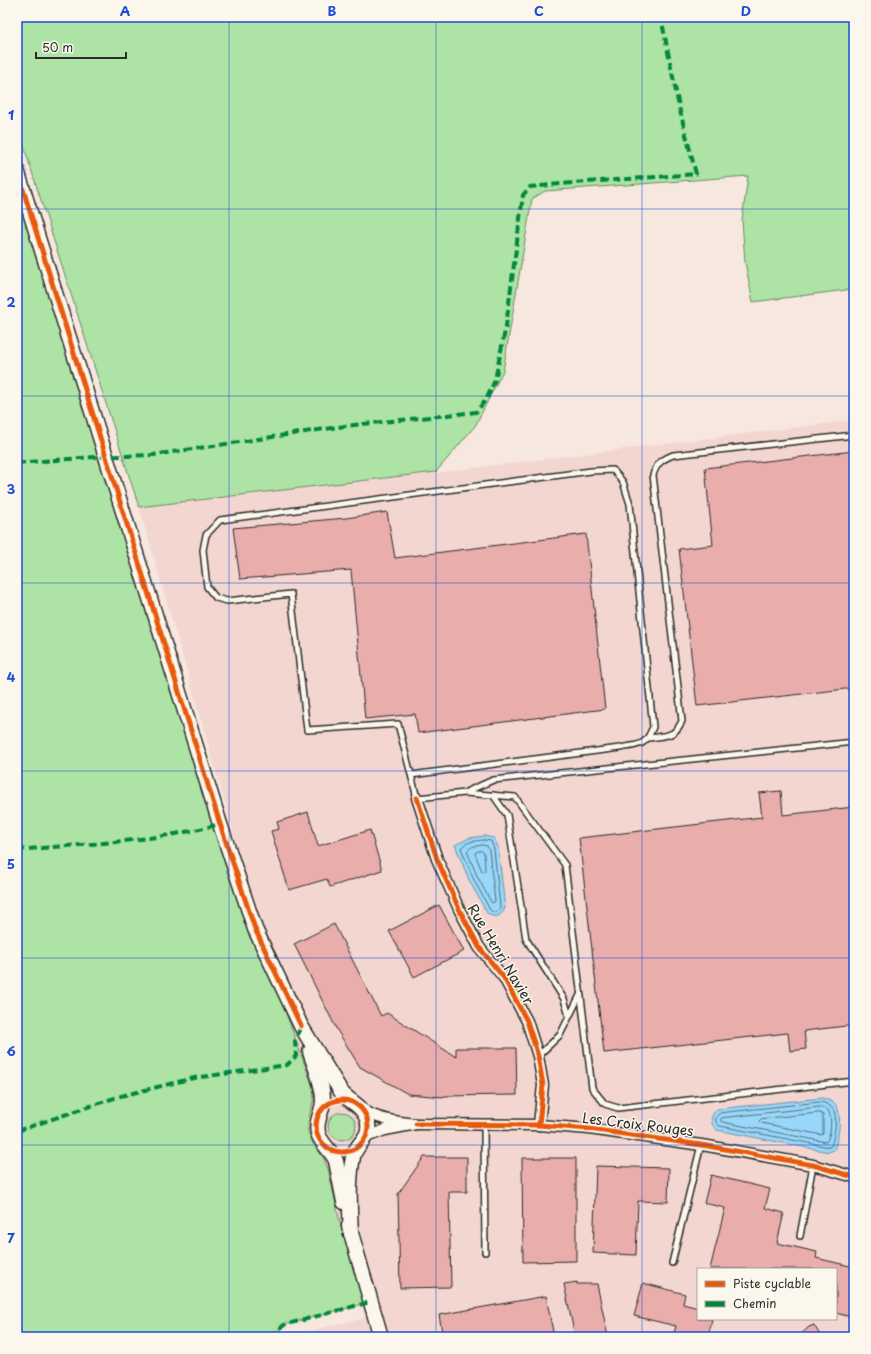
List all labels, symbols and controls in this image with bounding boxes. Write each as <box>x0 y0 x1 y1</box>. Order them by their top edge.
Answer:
text: A <box>120 1 130 20</box>
text: B <box>328 1 337 20</box>
text: C <box>534 1 544 20</box>
text: D <box>741 1 751 20</box>
scale bar <box>36 34 126 60</box>
text: 50 m <box>42 38 73 56</box>
text: 1 <box>8 105 14 124</box>
text: 2 <box>6 292 16 311</box>
text: 3 <box>7 479 16 498</box>
text: 4 <box>7 667 16 686</box>
text: 5 <box>7 854 15 873</box>
street label: Rue Henri Navier <box>463 900 540 1009</box>
text: 6 <box>6 1041 16 1060</box>
street label: Les Croix Rouges <box>581 1107 695 1141</box>
text: 7 <box>7 1228 15 1247</box>
legend <box>697 1268 837 1320</box>
text: Piste cyclable <box>733 1274 811 1292</box>
text: Chemin <box>733 1294 777 1312</box>

